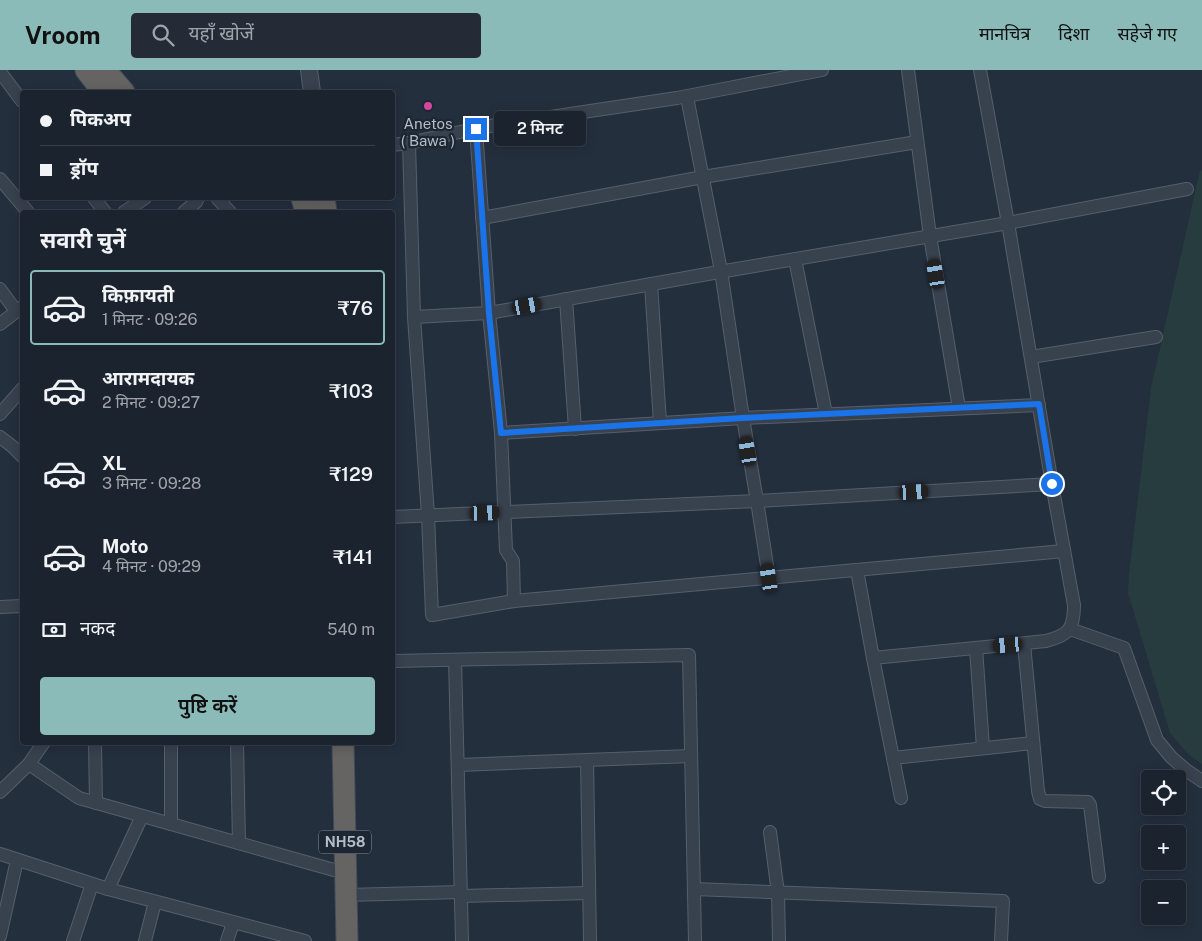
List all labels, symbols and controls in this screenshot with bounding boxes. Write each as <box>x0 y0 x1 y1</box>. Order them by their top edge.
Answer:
search box <box>131 13 481 58</box>
text: Vroom <box>25 21 101 49</box>
icon: search <box>149 21 177 49</box>
text: यहाँ खोजें <box>189 22 254 44</box>
text: मानचित्र <box>979 23 1030 44</box>
text: दिशा <box>1058 23 1089 44</box>
text: सहेजे गए <box>1117 23 1177 44</box>
marker: Anetos ( Bawa ) <box>422 100 434 112</box>
text: पिकअप <box>70 108 131 130</box>
callout: 2 मिनट <box>494 112 586 146</box>
place label: Anetos ( Bawa ) <box>401 115 455 149</box>
route end <box>465 118 487 140</box>
text: 2 मिनट <box>517 119 563 138</box>
text: ड्रॉप <box>70 157 98 179</box>
text: सवारी चुनें <box>40 227 126 253</box>
car <box>926 258 945 290</box>
text: किफ़ायती <box>102 284 174 306</box>
icon: car <box>42 285 87 330</box>
car <box>510 296 543 316</box>
text: ₹76 <box>338 297 373 319</box>
text: 1 मिनट · 09:26 <box>102 310 198 329</box>
text: आरामदायक <box>102 367 194 389</box>
icon: car <box>42 368 87 413</box>
text: ₹103 <box>329 380 373 402</box>
text: 2 मिनट · 09:27 <box>102 393 200 412</box>
car <box>738 435 757 467</box>
icon: car <box>42 451 87 496</box>
text: XL <box>102 452 127 474</box>
text: ₹129 <box>329 463 373 485</box>
route start <box>1041 473 1063 495</box>
text: 3 मिनट · 09:28 <box>102 474 201 493</box>
car <box>898 484 929 500</box>
car <box>469 505 500 521</box>
icon: car <box>42 534 87 579</box>
text: Moto <box>102 535 148 557</box>
text: ₹141 <box>333 546 373 568</box>
text: 4 मिनट · 09:29 <box>102 557 201 576</box>
car <box>759 562 778 594</box>
icon: cash <box>40 616 68 644</box>
text: नकद <box>80 617 115 639</box>
text: 540 m <box>327 620 375 639</box>
car <box>992 636 1023 654</box>
button: पुष्टि करें <box>40 677 375 735</box>
map controls <box>1141 770 1186 925</box>
button: locate <box>1141 770 1186 815</box>
button: + <box>1141 825 1186 870</box>
road number: NH58 <box>319 830 371 854</box>
button: − <box>1141 880 1186 925</box>

